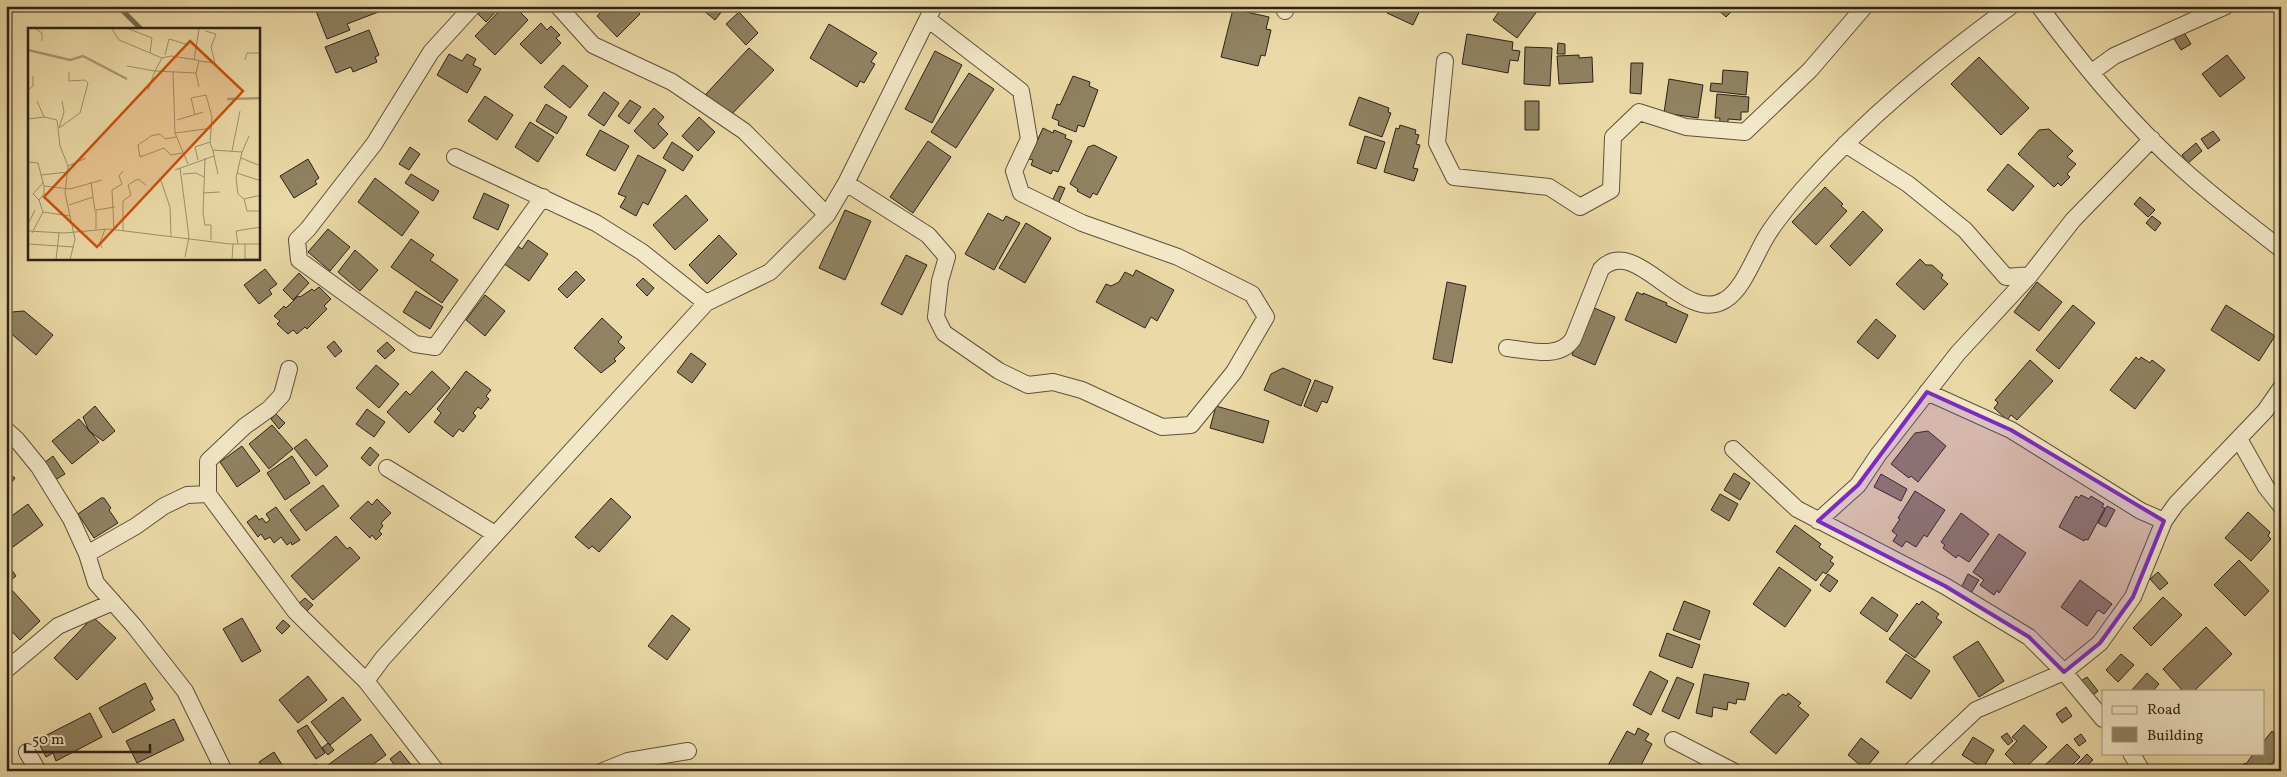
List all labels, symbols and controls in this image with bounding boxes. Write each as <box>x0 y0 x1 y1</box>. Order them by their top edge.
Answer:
inset map <box>28 28 260 260</box>
legend <box>2102 690 2264 754</box>
text: Road <box>2147 700 2181 721</box>
scale bar <box>25 722 150 754</box>
text: Building <box>2147 726 2204 747</box>
text: 50 m <box>32 730 64 751</box>

